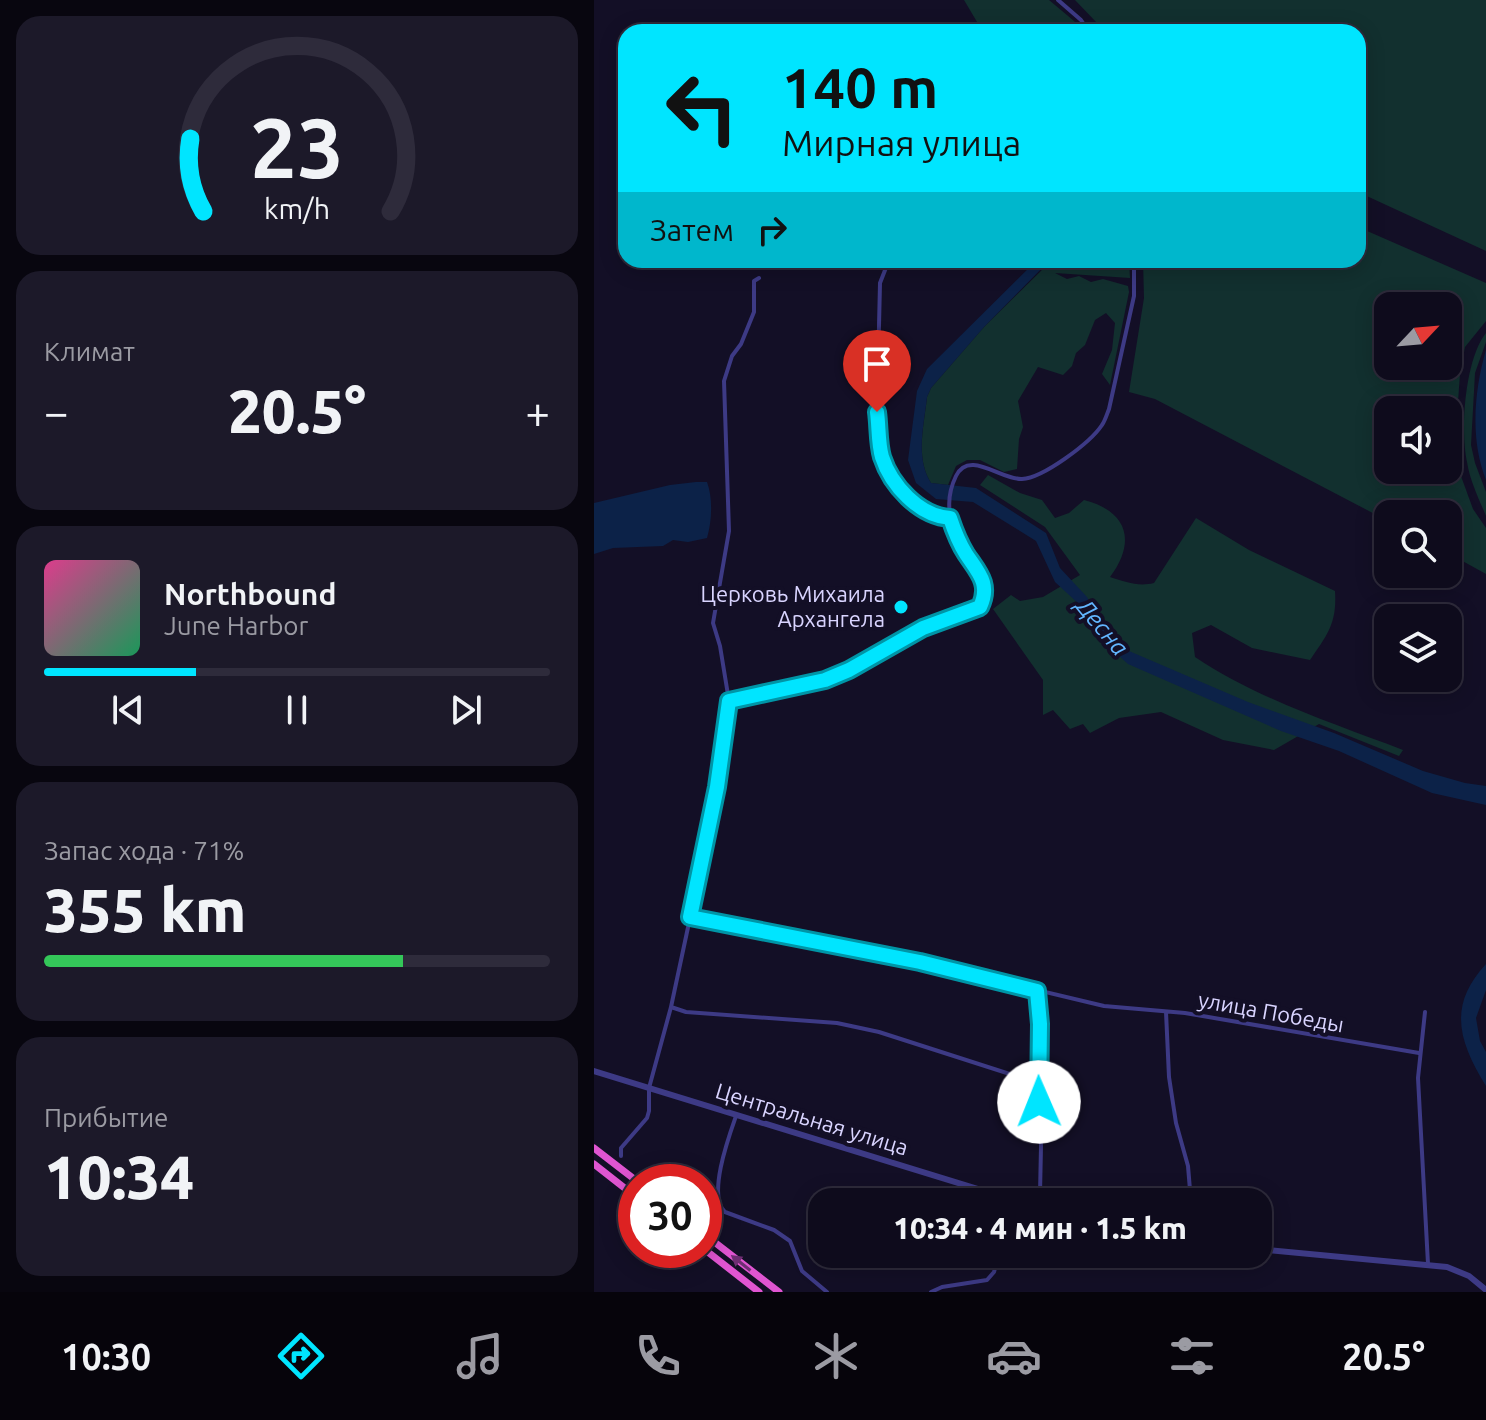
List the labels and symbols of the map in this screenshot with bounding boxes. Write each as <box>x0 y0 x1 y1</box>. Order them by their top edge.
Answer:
north arrow <box>1374 292 1462 380</box>
pin <box>843 330 911 412</box>
place label: Церковь Михаила Архангела <box>700 581 885 631</box>
water label: Десна <box>1069 591 1134 661</box>
marker: Церковь Михаила Архангела <box>892 598 910 616</box>
street label: улица Победы <box>1196 986 1346 1037</box>
position arrow <box>997 1060 1081 1144</box>
street label: Центральная улица <box>713 1077 911 1160</box>
speed limit sign: 30 <box>618 1164 722 1268</box>
one-way arrow <box>731 1255 751 1271</box>

